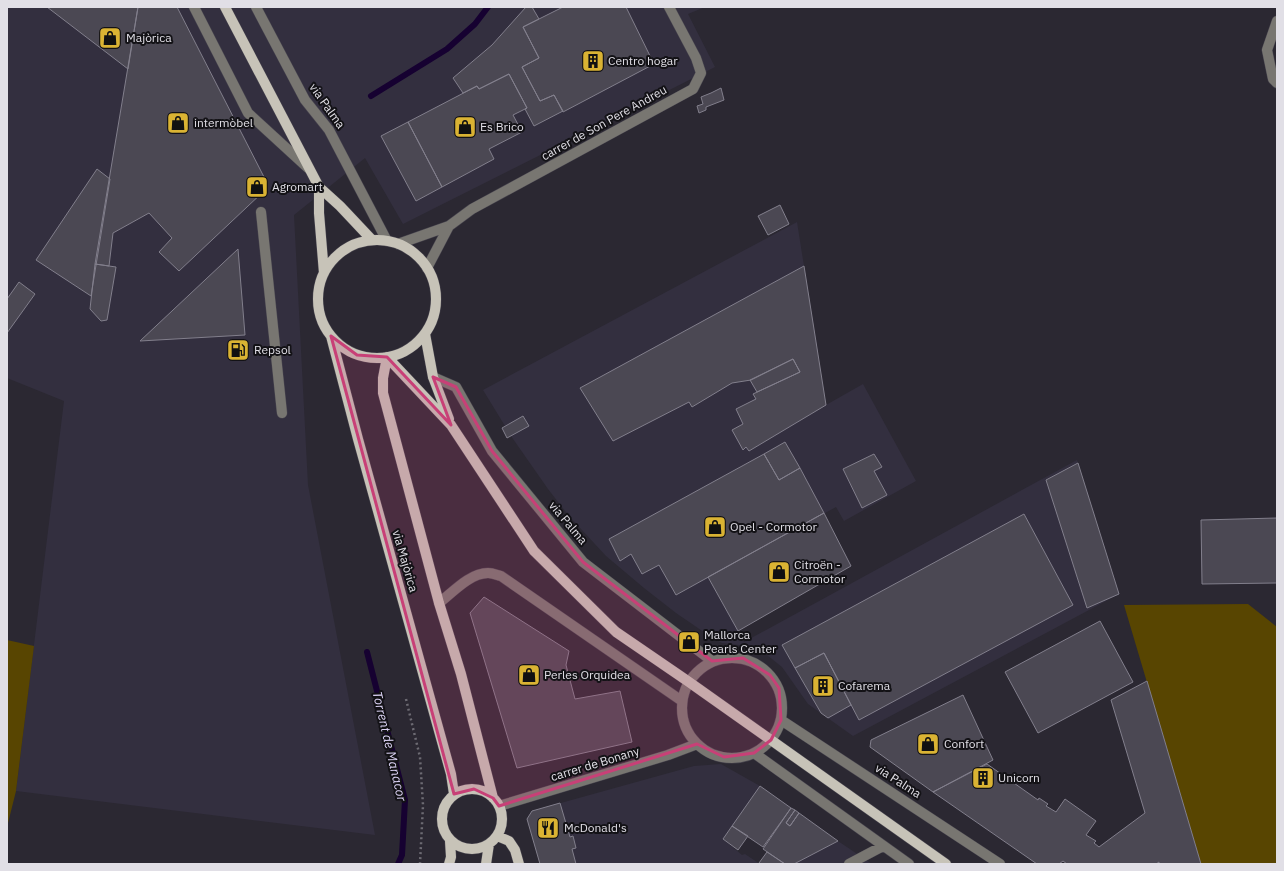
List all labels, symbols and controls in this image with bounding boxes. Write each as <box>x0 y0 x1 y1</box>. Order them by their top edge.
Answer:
shop icon: Majòrica <box>97 25 123 51</box>
place label: Majòrica <box>126 30 172 45</box>
building icon: Centro hogar <box>580 48 606 74</box>
place label: Centro hogar <box>608 53 678 68</box>
street label: via Palma <box>306 80 349 132</box>
street label: carrer de Son Pere Andreu <box>538 82 669 163</box>
shop icon: intermòbel <box>165 110 191 136</box>
shop icon: Es Brico <box>452 114 478 140</box>
place label: intermòbel <box>194 115 253 130</box>
place label: Es Brico <box>480 119 524 134</box>
shop icon: Agromart <box>244 174 270 200</box>
place label: Agromart <box>272 179 323 194</box>
fuel station icon: Repsol <box>225 337 251 363</box>
place label: Repsol <box>254 342 291 357</box>
street label: via Palma <box>546 498 591 548</box>
shop icon: Opel - Cormotor <box>702 514 728 540</box>
place label: Opel - Cormotor <box>730 519 817 534</box>
street label: via Majòrica <box>389 528 422 594</box>
place label: Citroën - Cormotor <box>794 557 846 586</box>
shop icon: Citroën - Cormotor <box>766 559 792 585</box>
place label: Mallorca Pearls Center <box>704 627 777 656</box>
shop icon: Mallorca Pearls Center <box>676 629 702 655</box>
shop icon: Perles Orquidea <box>516 662 542 688</box>
place label: Perles Orquidea <box>544 667 631 682</box>
building icon: Cofarema <box>810 673 836 699</box>
place label: Cofarema <box>838 678 891 693</box>
water label: Torrent de Manacor <box>369 689 411 804</box>
shop icon: Confort <box>915 731 941 757</box>
place label: Confort <box>944 736 984 751</box>
street label: carrer de Bonany <box>549 743 641 784</box>
street label: via Palma <box>872 760 925 801</box>
building icon: Unicorn <box>970 765 996 791</box>
place label: Unicorn <box>998 770 1040 785</box>
restaurant icon: McDonald's <box>535 815 561 841</box>
place label: McDonald's <box>564 820 627 835</box>

